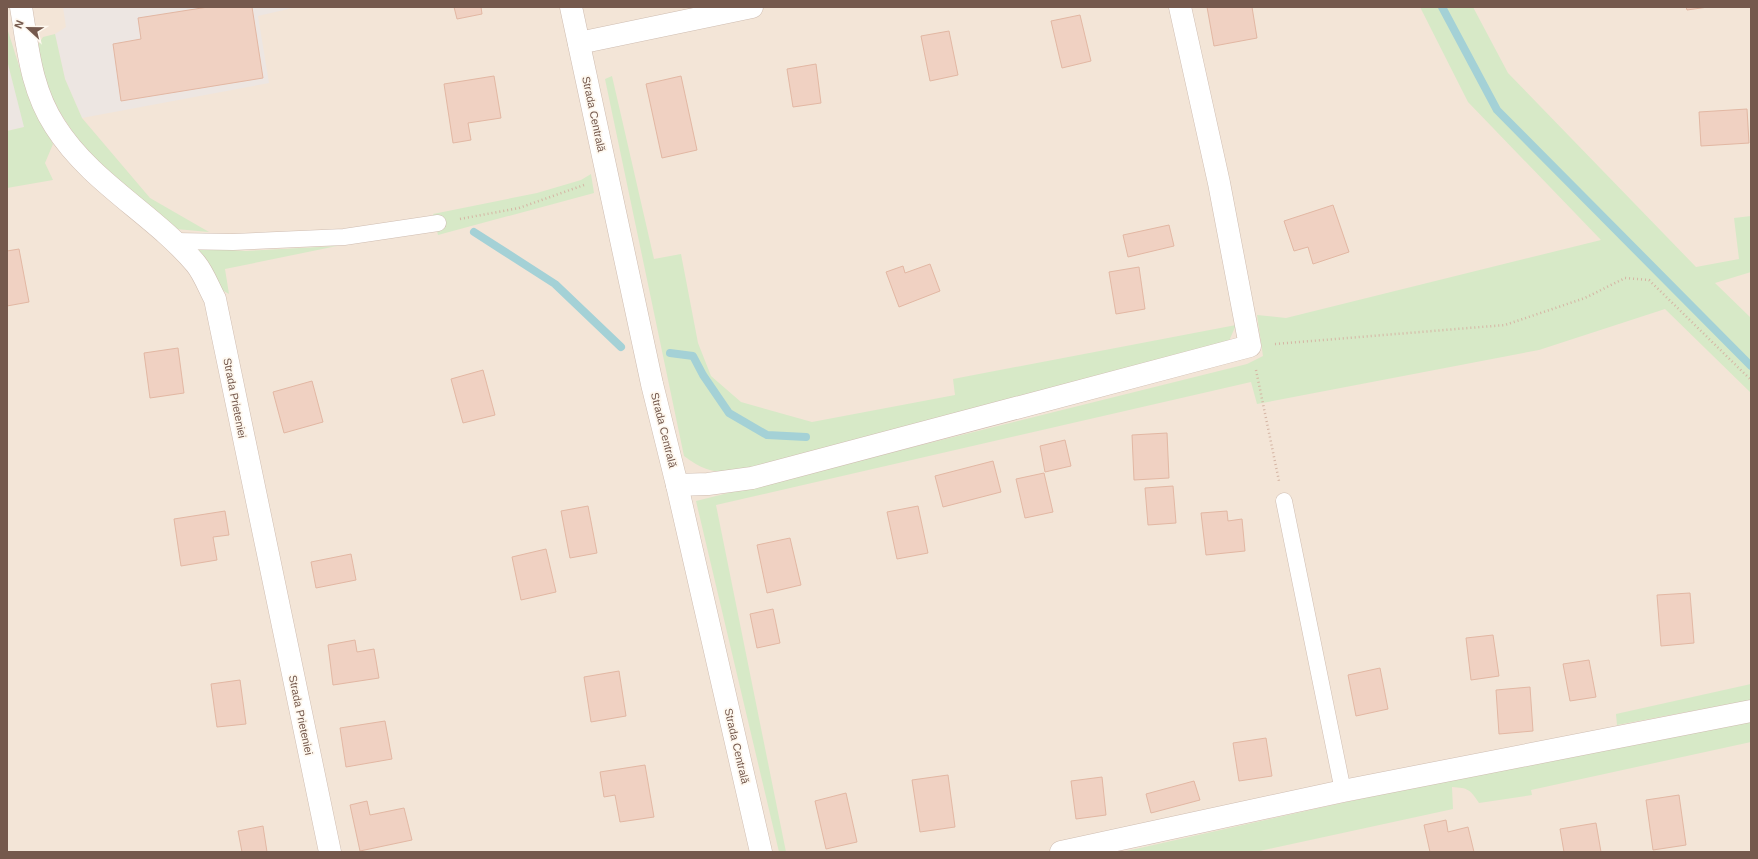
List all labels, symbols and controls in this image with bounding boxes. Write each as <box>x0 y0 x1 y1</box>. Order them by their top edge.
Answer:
north arrow <box>8 8 48 48</box>
text: N <box>12 18 26 30</box>
street label: Strada Centrală <box>580 75 608 154</box>
street label: Strada Prieteniei <box>221 357 249 439</box>
street label: Strada Centrală <box>649 391 679 470</box>
street label: Strada Prieteniei <box>287 674 315 756</box>
street label: Strada Centrală <box>722 707 752 786</box>

